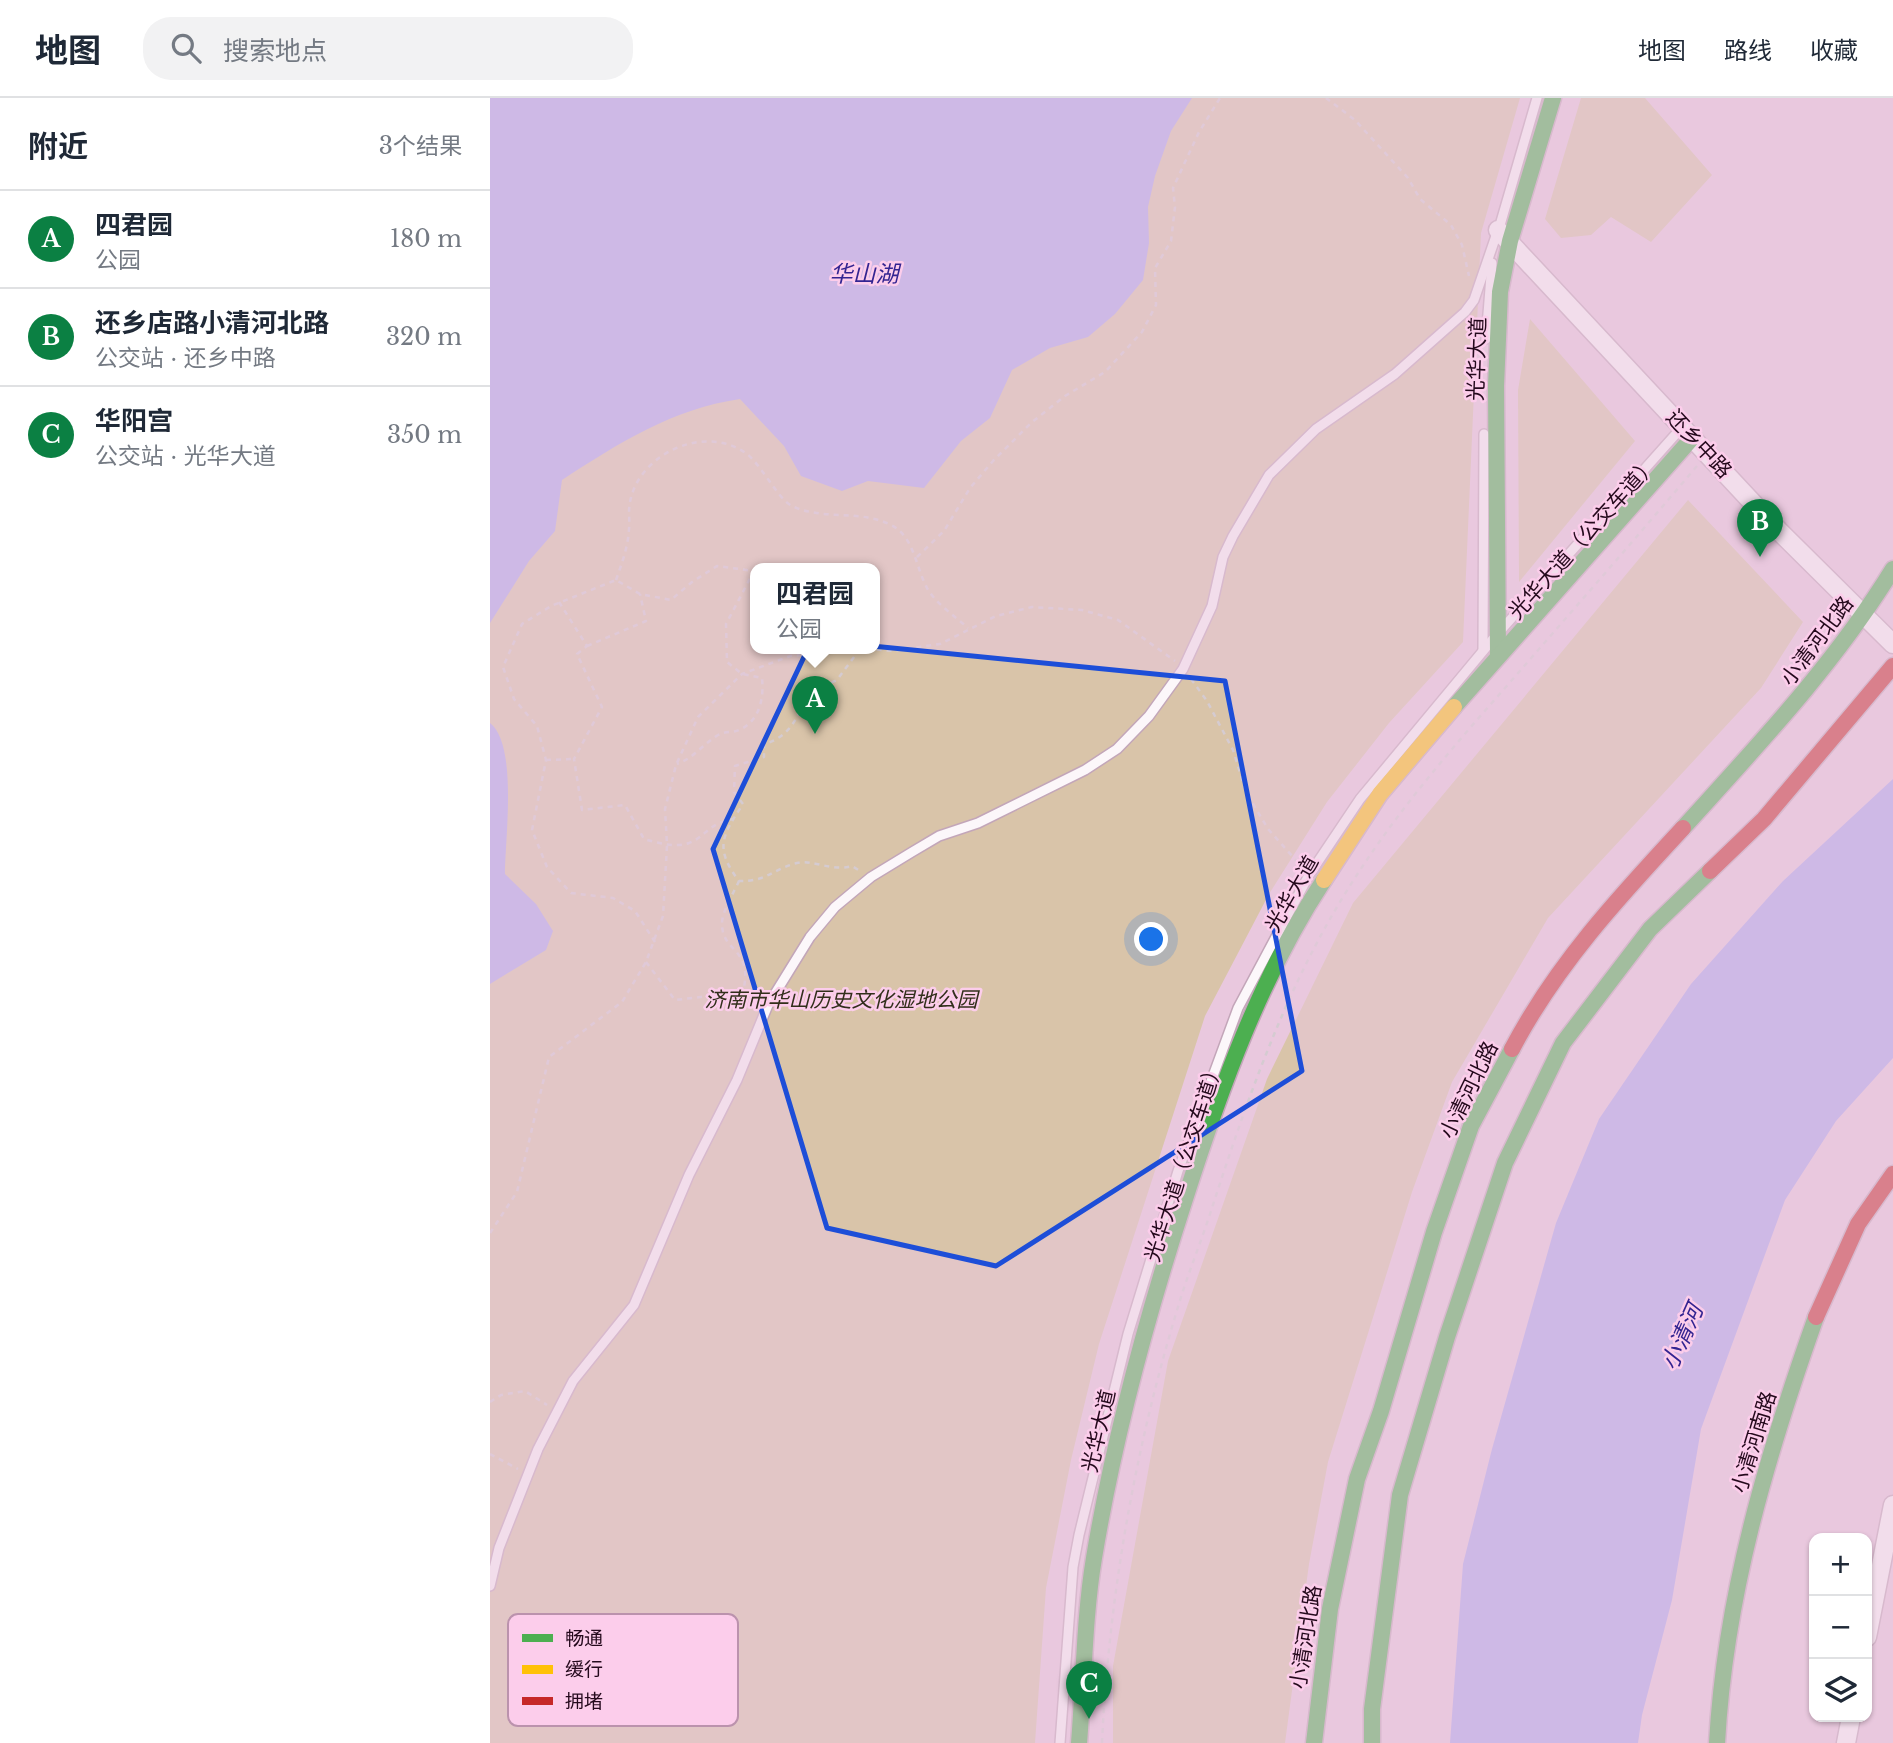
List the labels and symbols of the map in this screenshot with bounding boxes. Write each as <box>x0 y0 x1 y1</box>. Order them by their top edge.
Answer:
water label: 华山湖 <box>830 260 902 288</box>
street label: 光华大道 <box>1463 317 1491 401</box>
street label: 还乡中路 <box>1661 404 1737 484</box>
street label: 光华大道（公交车道） <box>1503 451 1663 625</box>
pin: B <box>1737 499 1783 557</box>
street label: 小清河北路 <box>1775 591 1859 691</box>
pin: A <box>792 676 838 734</box>
street label: 光华大道 <box>1260 851 1324 937</box>
your location <box>1134 922 1168 956</box>
park label: 济南市华山历史文化湿地公园 <box>705 987 980 1013</box>
street label: 小清河北路 <box>1434 1037 1504 1143</box>
street label: 光华大道（公交车道） <box>1139 1057 1229 1265</box>
water label: 小清河 <box>1655 1296 1710 1374</box>
street label: 光华大道 <box>1077 1387 1121 1475</box>
street label: 小清河南路 <box>1726 1388 1782 1496</box>
street label: 小清河北路 <box>1285 1583 1327 1691</box>
legend <box>508 1614 738 1726</box>
text: 畅通 <box>565 1627 603 1650</box>
text: 缓行 <box>565 1658 603 1681</box>
pin: C <box>1066 1661 1112 1719</box>
text: 拥堵 <box>565 1690 603 1713</box>

